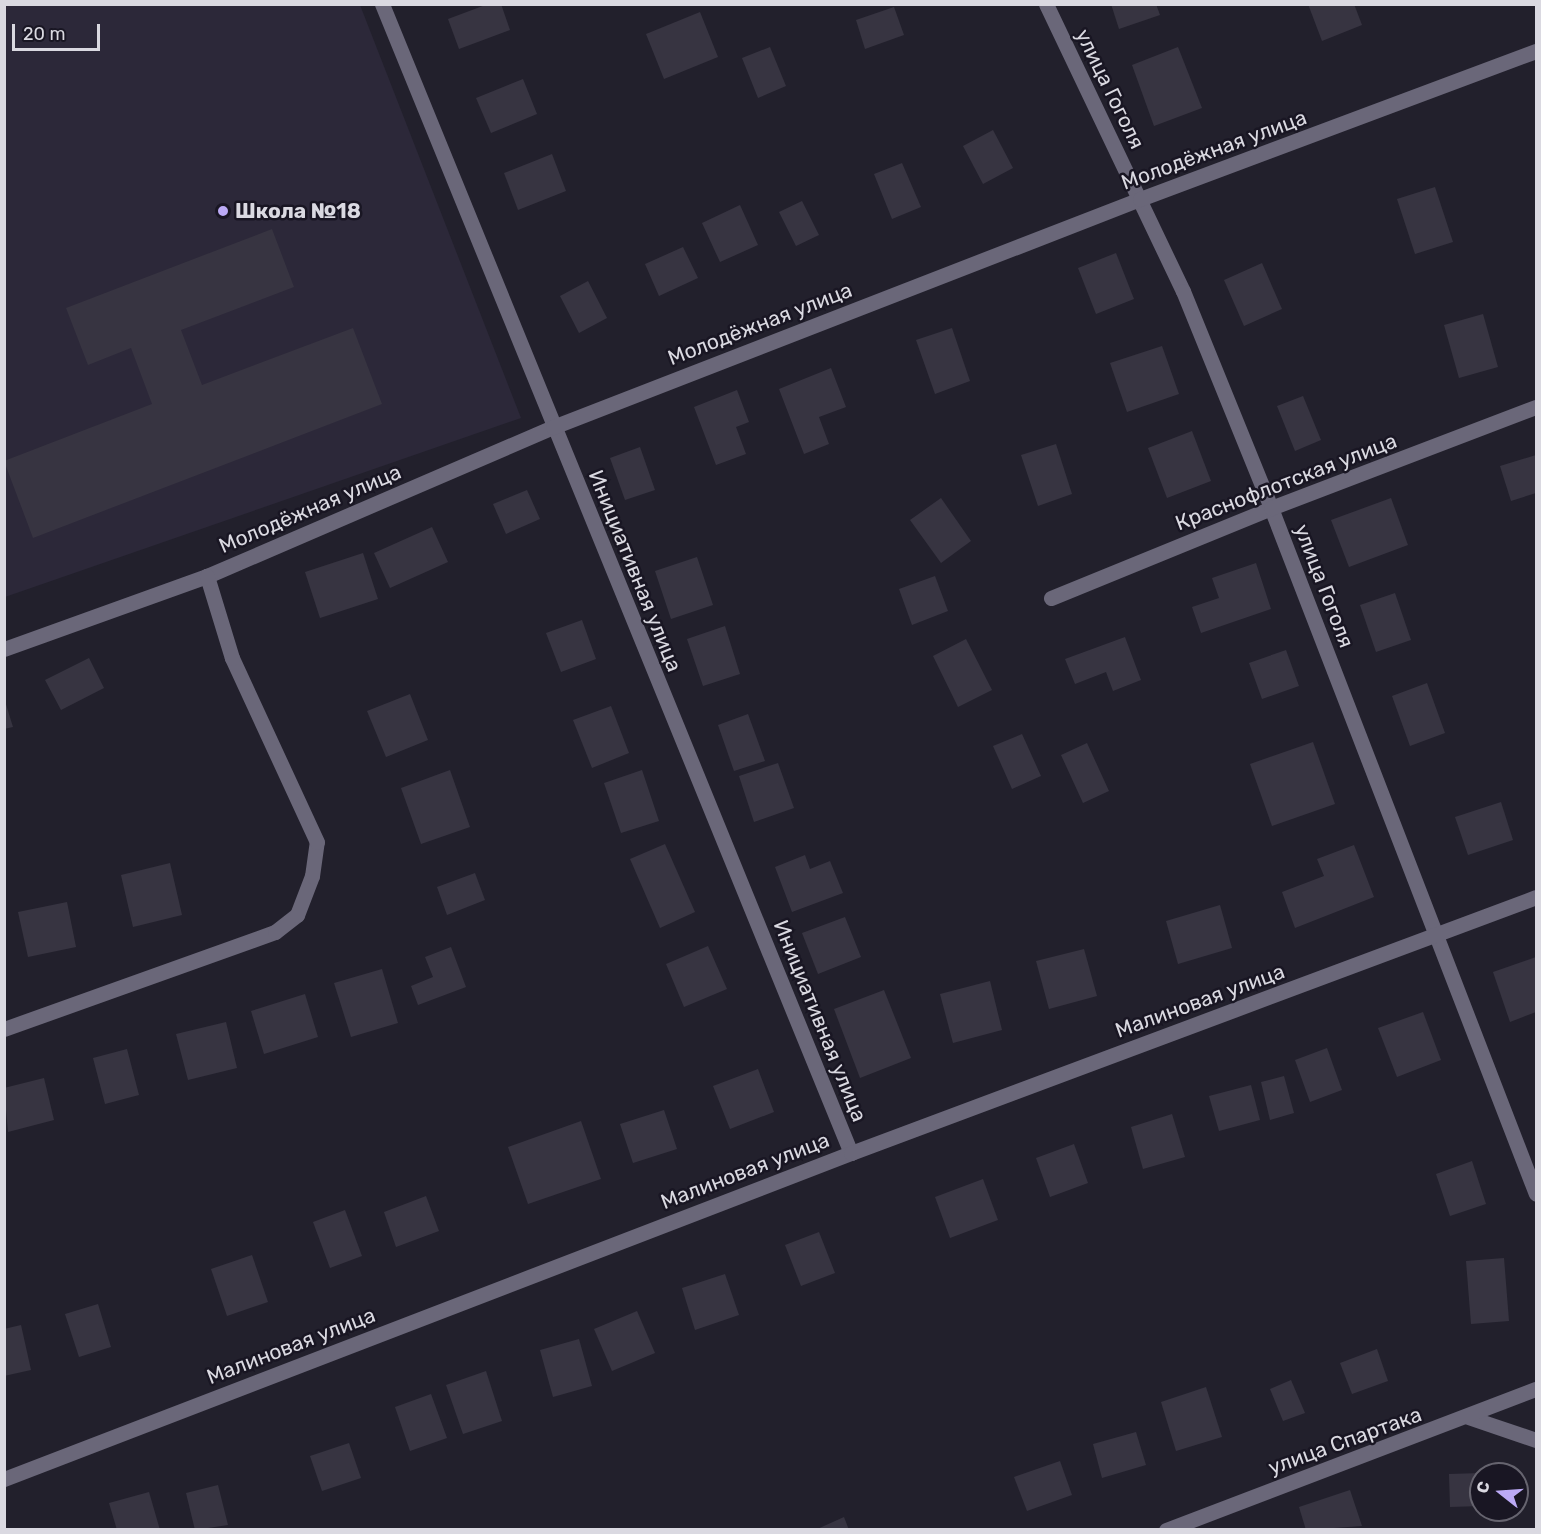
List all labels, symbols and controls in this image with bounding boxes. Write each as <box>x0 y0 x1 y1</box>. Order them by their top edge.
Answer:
scale bar <box>15 12 104 50</box>
text: 20 m <box>23 23 65 45</box>
street label: улица Гоголя <box>1070 25 1150 153</box>
street label: Молодёжная улица <box>1118 105 1310 195</box>
place label: Школа №18 <box>235 198 361 224</box>
marker: Школа №18 <box>216 204 230 218</box>
street label: Молодёжная улица <box>664 277 856 371</box>
street label: Краснофлотская улица <box>1172 428 1400 536</box>
street label: Молодёжная улица <box>215 459 405 559</box>
street label: Инициативная улица <box>583 467 687 675</box>
street label: улица Гоголя <box>1289 521 1359 651</box>
street label: Инициативная улица <box>768 917 872 1125</box>
street label: Малиновая улица <box>1112 959 1288 1043</box>
street label: Малиновая улица <box>657 1127 833 1215</box>
street label: Малиновая улица <box>203 1302 379 1390</box>
street label: улица Спартака <box>1265 1402 1425 1480</box>
north arrow <box>1469 1462 1529 1522</box>
text: С <box>1472 1479 1494 1495</box>

